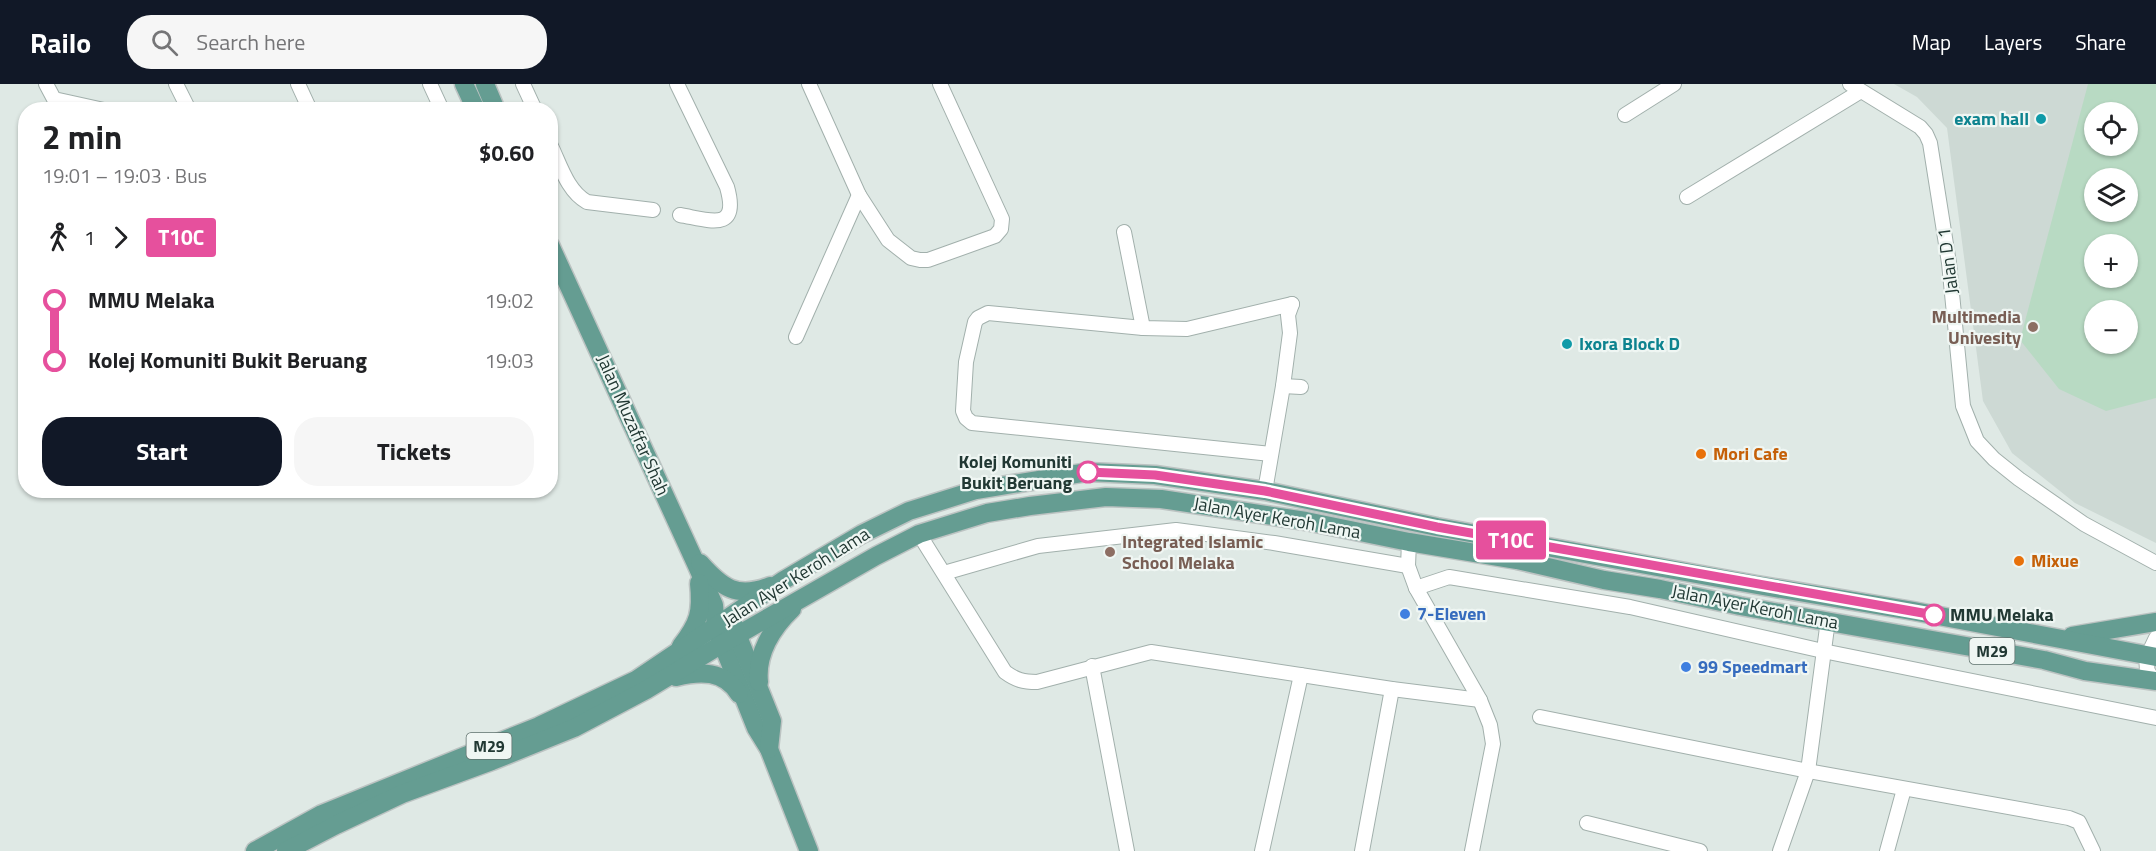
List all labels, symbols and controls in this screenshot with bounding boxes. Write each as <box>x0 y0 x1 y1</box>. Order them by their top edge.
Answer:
search box <box>127 15 547 69</box>
text: Railo <box>30 21 91 64</box>
text: Search here <box>196 25 305 59</box>
icon: search <box>148 26 181 59</box>
text: Map <box>1912 26 1951 58</box>
text: Layers <box>1984 26 2042 58</box>
text: Share <box>2075 26 2126 58</box>
map controls <box>2084 102 2138 354</box>
button: locate <box>2084 102 2138 156</box>
place label: exam hall <box>1954 105 2029 132</box>
text: 2 min <box>42 112 122 162</box>
marker: exam hall <box>2034 112 2048 126</box>
text: $0.60 <box>479 136 534 170</box>
text: 19:01 – 19:03 · Bus <box>42 160 207 191</box>
button: layers <box>2084 168 2138 222</box>
icon: walk <box>42 221 75 254</box>
icon: forward <box>104 221 137 254</box>
text: T10C <box>158 221 204 253</box>
text: 1 <box>84 222 95 253</box>
street label: Jalan D 1 <box>1930 226 1965 296</box>
button: + <box>2084 234 2138 288</box>
text: MMU Melaka <box>88 283 215 317</box>
text: 19:02 <box>485 285 534 316</box>
button: − <box>2084 300 2138 354</box>
place label: Multimedia Univesity <box>1932 303 2021 351</box>
marker: Multimedia Univesity <box>2026 320 2040 334</box>
place label: Ixora Block D <box>1579 330 1680 357</box>
marker: Ixora Block D <box>1560 337 1574 351</box>
text: Kolej Komuniti Bukit Beruang <box>88 343 367 377</box>
text: 19:03 <box>485 345 534 376</box>
street label: Jalan Muzaffar Shah <box>590 350 677 500</box>
button: Start <box>42 417 282 486</box>
button: Tickets <box>294 417 534 486</box>
place label: Mori Cafe <box>1713 440 1788 467</box>
marker: Mori Cafe <box>1694 447 1708 461</box>
place label: Kolej Komuniti Bukit Beruang <box>959 448 1072 496</box>
marker: Kolej Komuniti Bukit Beruang <box>1077 461 1099 483</box>
street label: Jalan Ayer Keroh Lama <box>1191 490 1363 545</box>
street label: Jalan Ayer Keroh Lama <box>717 520 875 633</box>
line badge: T10C <box>1469 520 1553 560</box>
text: T10C <box>1488 524 1534 556</box>
place label: Integrated Islamic School Melaka <box>1122 528 1263 576</box>
marker: Integrated Islamic School Melaka <box>1103 545 1117 559</box>
place label: Mixue <box>2031 547 2079 574</box>
marker: Mixue <box>2012 554 2026 568</box>
street label: Jalan Ayer Keroh Lama <box>1669 577 1841 636</box>
place label: 7-Eleven <box>1417 600 1486 627</box>
place label: MMU Melaka <box>1950 601 2054 628</box>
marker: MMU Melaka <box>1923 604 1945 626</box>
marker: 7-Eleven <box>1398 607 1412 621</box>
road number: M29 <box>1970 638 2014 664</box>
place label: 99 Speedmart <box>1698 653 1808 680</box>
marker: 99 Speedmart <box>1679 660 1693 674</box>
road number: M29 <box>466 733 512 759</box>

